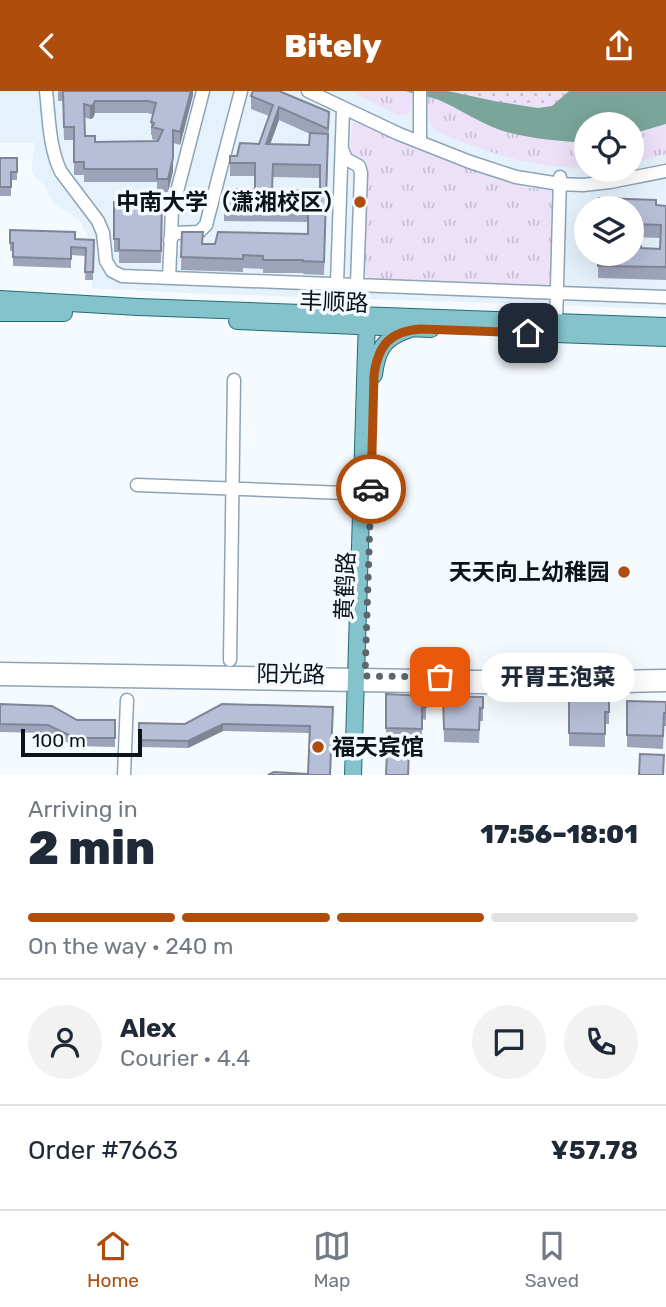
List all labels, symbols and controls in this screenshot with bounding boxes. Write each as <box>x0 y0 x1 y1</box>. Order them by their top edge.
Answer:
icon: back <box>28 27 66 65</box>
text: Bitely <box>284 27 382 65</box>
icon: share <box>600 27 638 65</box>
map controls <box>574 112 644 266</box>
button: locate <box>574 112 644 182</box>
place label: 中南大学（潇湘校区） <box>116 188 346 216</box>
marker: 中南大学（潇湘校区） <box>352 194 368 210</box>
button: layers <box>574 196 644 266</box>
street label: 丰顺路 <box>299 287 369 317</box>
pin <box>498 303 558 363</box>
icon: home <box>509 314 547 352</box>
courier <box>336 454 406 524</box>
icon: car <box>352 470 390 508</box>
street label: 黄鹤路 <box>330 551 360 621</box>
place label: 天天向上幼稚园 <box>449 558 610 586</box>
marker: 天天向上幼稚园 <box>616 564 632 580</box>
pin <box>410 647 470 707</box>
callout: 开胃王泡菜 <box>482 653 636 701</box>
icon: bag <box>421 658 459 696</box>
street label: 阳光路 <box>256 659 326 689</box>
text: 开胃王泡菜 <box>501 663 616 691</box>
scale bar <box>21 726 142 758</box>
text: 100 m <box>32 729 86 752</box>
place label: 福天宾馆 <box>332 733 424 761</box>
marker: 福天宾馆 <box>310 739 326 755</box>
text: Arriving in <box>28 795 138 823</box>
text: 17:56–18:01 <box>480 819 638 850</box>
text: 2 min <box>28 821 155 876</box>
text: On the way · 240 m <box>28 932 233 960</box>
button: person <box>28 1005 102 1079</box>
button: chat <box>472 1005 546 1079</box>
button: phone <box>564 1005 638 1079</box>
text: Alex <box>120 1013 176 1044</box>
text: Courier · 4.4 <box>120 1044 250 1072</box>
text: Order #7663 <box>28 1135 178 1166</box>
text: ¥57.78 <box>551 1135 638 1166</box>
tab: Home <box>87 1227 139 1292</box>
tab: Map <box>313 1227 351 1292</box>
tab: Saved <box>525 1227 579 1292</box>

